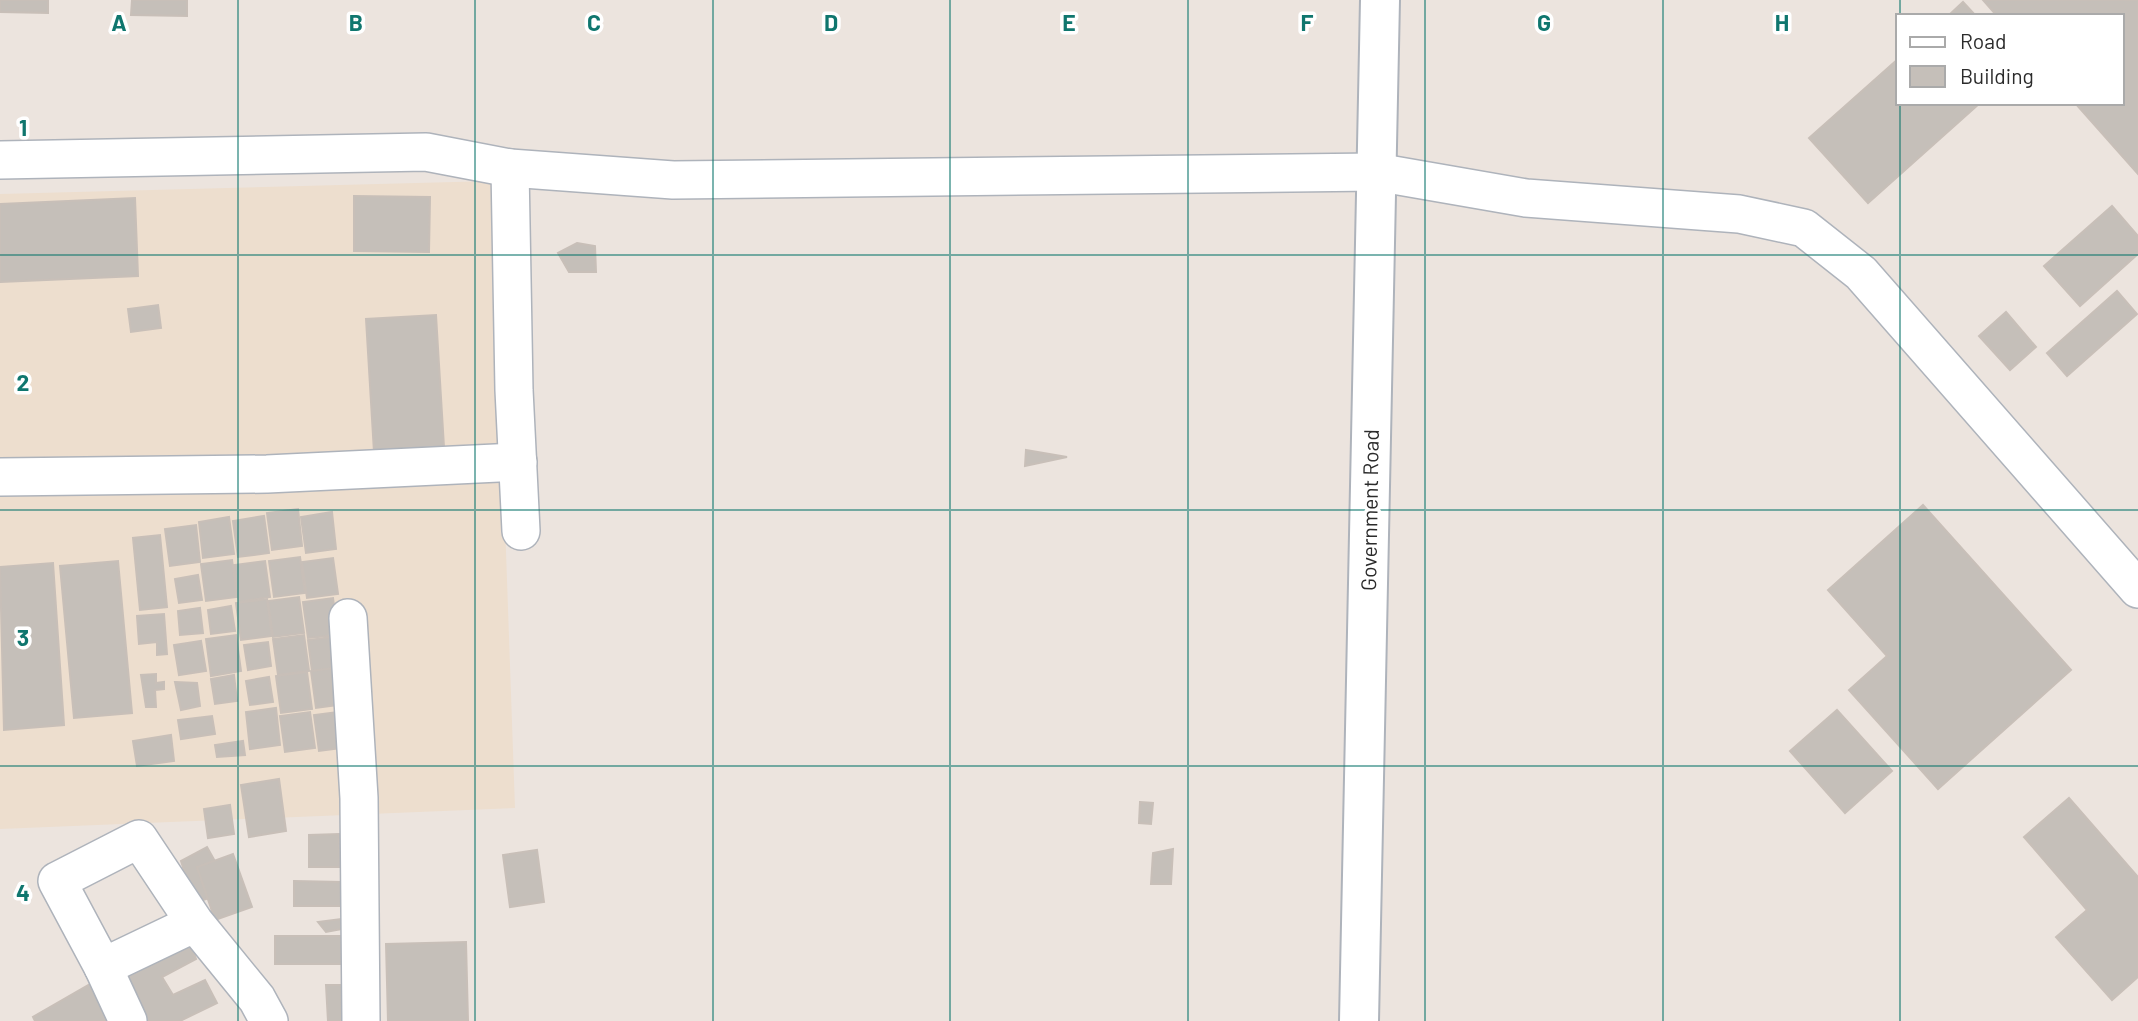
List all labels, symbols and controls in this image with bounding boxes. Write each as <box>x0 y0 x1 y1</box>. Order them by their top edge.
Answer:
text: A <box>111 8 127 36</box>
text: B <box>349 8 363 36</box>
text: C <box>587 8 601 36</box>
text: D <box>824 8 838 36</box>
text: E <box>1062 8 1076 36</box>
text: F <box>1301 8 1314 36</box>
text: G <box>1537 8 1551 36</box>
text: H <box>1775 8 1789 36</box>
legend <box>1896 14 2124 105</box>
text: Road <box>1960 28 2006 53</box>
text: Building <box>1960 63 2034 88</box>
text: 1 <box>19 113 27 141</box>
text: 2 <box>17 368 29 396</box>
street label: Government Road <box>1355 429 1383 591</box>
text: 3 <box>17 623 29 651</box>
text: 4 <box>16 878 30 906</box>

